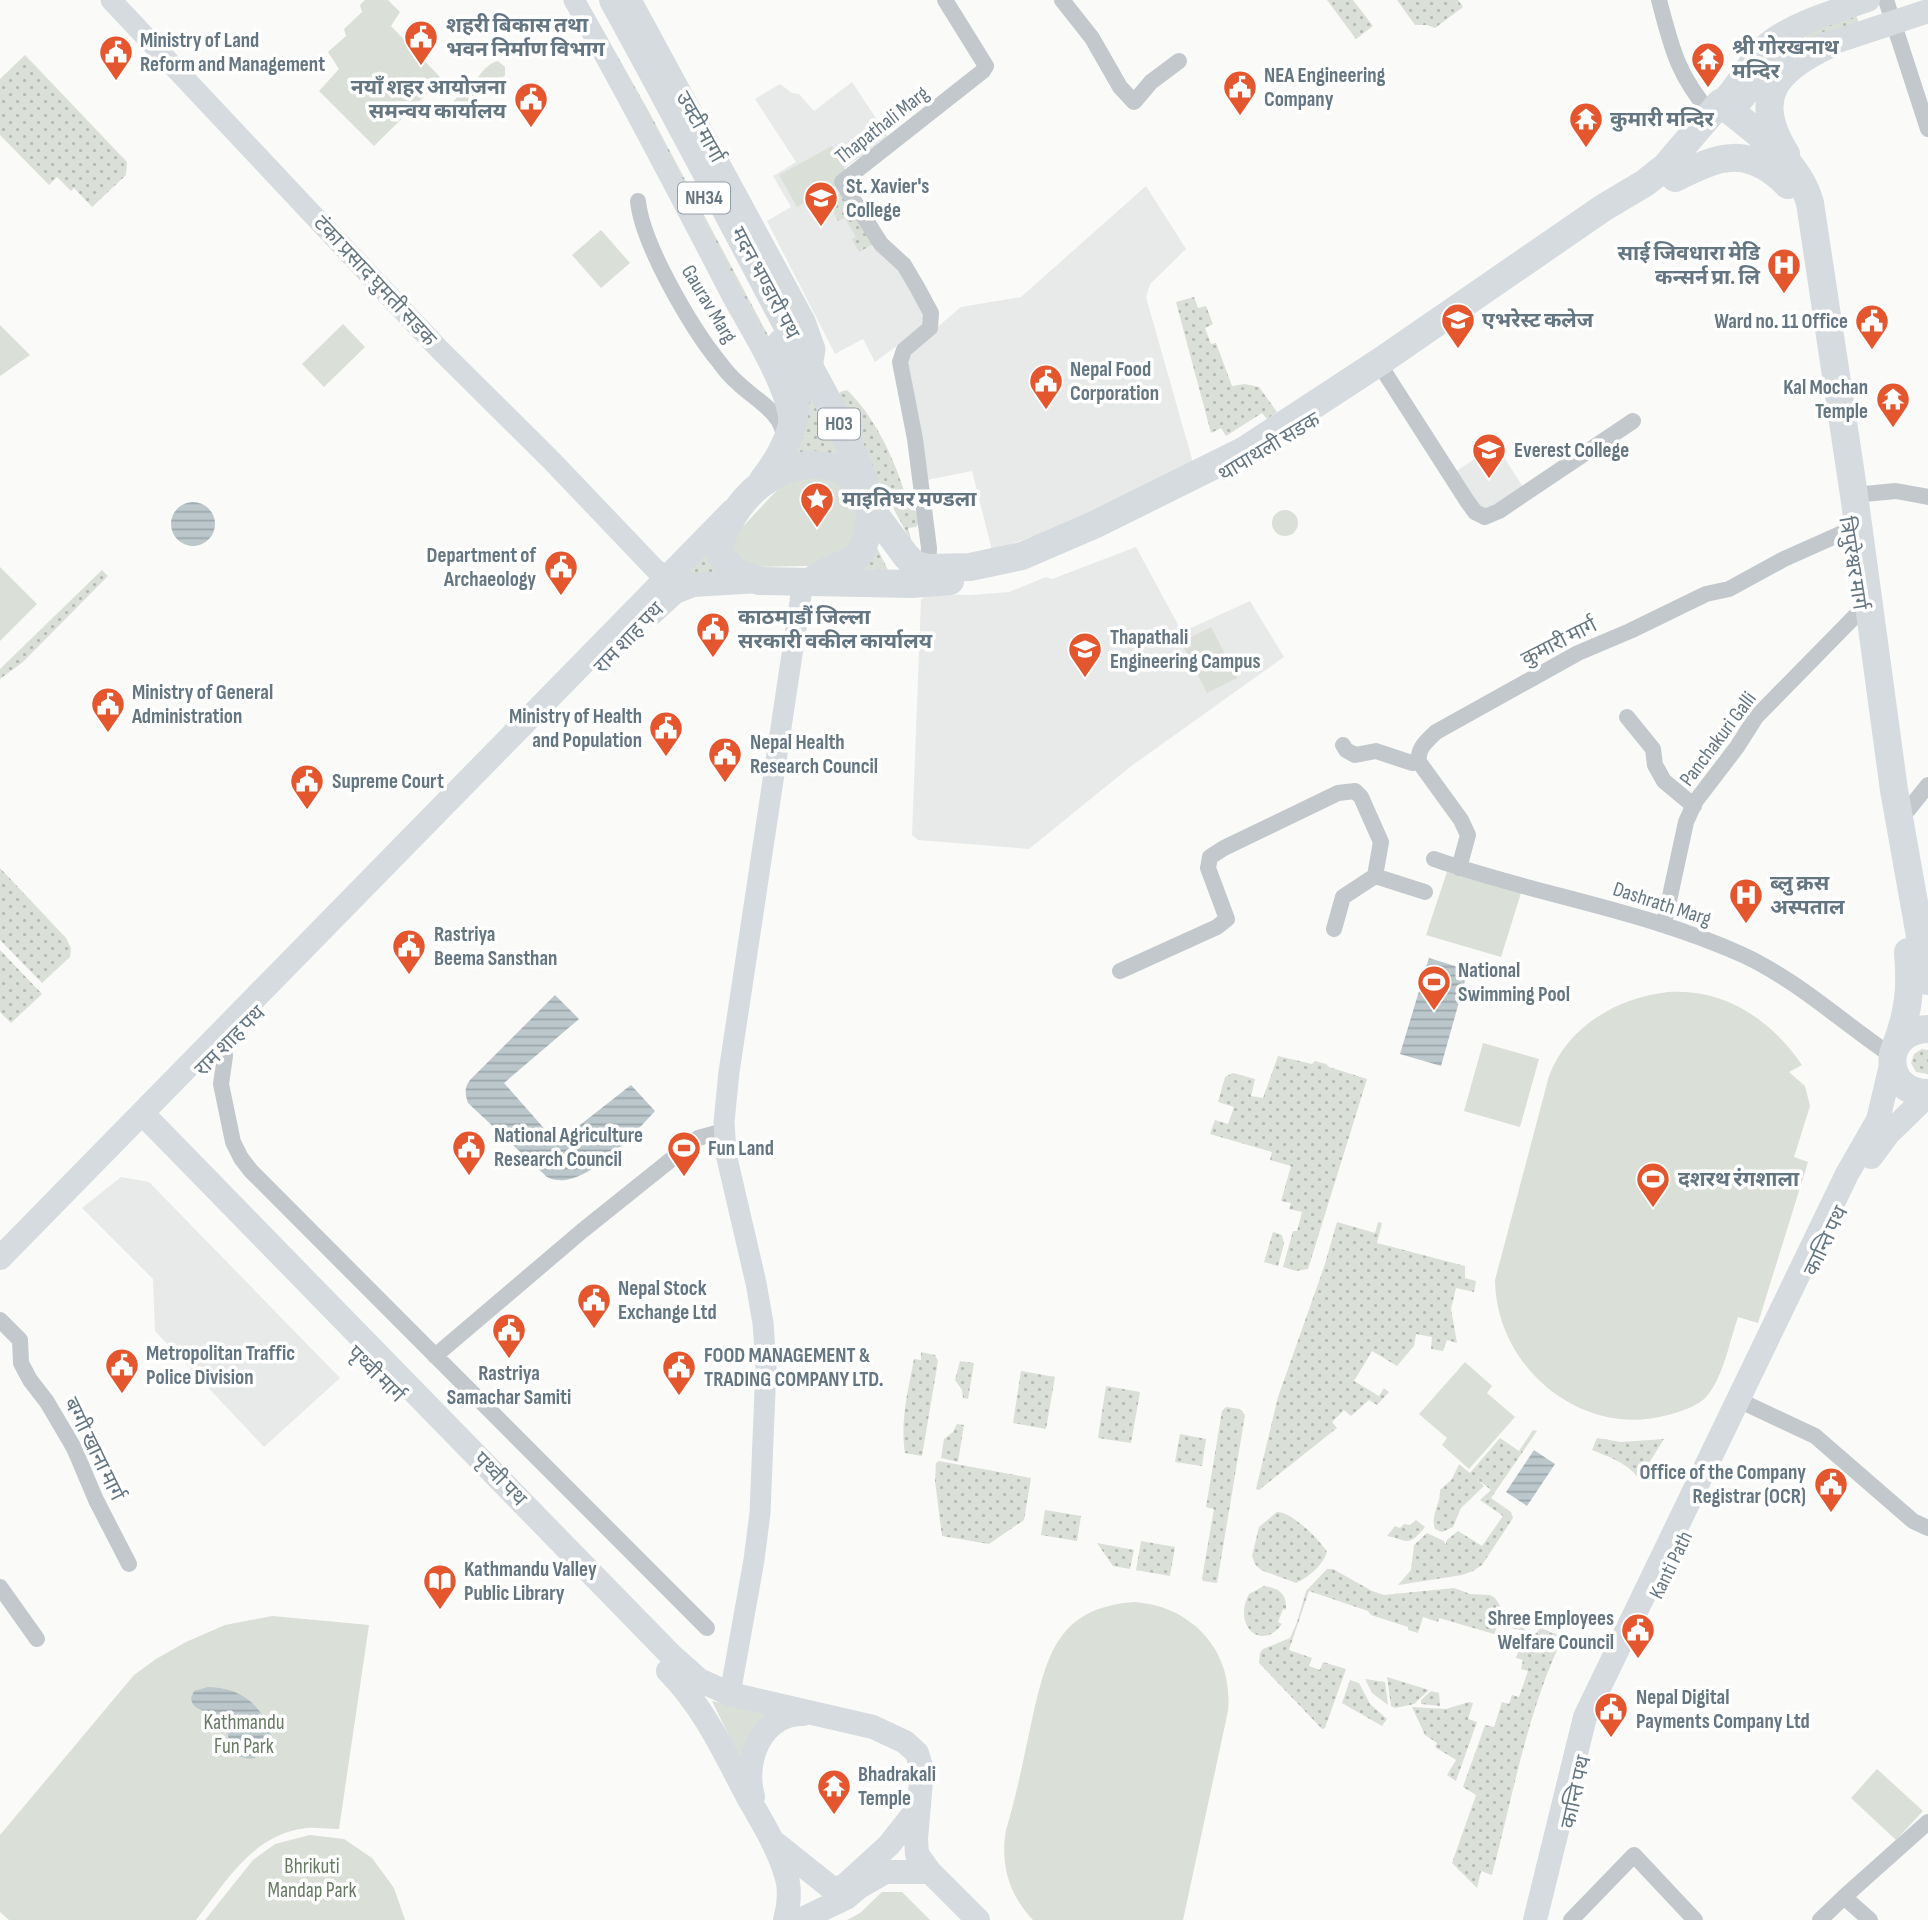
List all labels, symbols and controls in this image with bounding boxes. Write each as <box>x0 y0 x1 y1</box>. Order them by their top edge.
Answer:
place label: शहरी बिकास तथा भवन निर्माण विभाग <box>446 13 606 62</box>
public building icon: शहरी बिकास तथा भवन निर्माण विभाग <box>402 18 440 67</box>
place label: Ministry of Land Reform and Management <box>140 28 325 77</box>
public building icon: Ministry of Land Reform and Management <box>97 33 135 82</box>
place label: श्री गोरखनाथ मन्दिर <box>1732 35 1840 84</box>
temple icon: श्री गोरखनाथ मन्दिर <box>1689 40 1727 89</box>
place label: NEA Engineering Company <box>1264 63 1385 112</box>
public building icon: NEA Engineering Company <box>1221 68 1259 117</box>
place label: नयाँ शहर आयोजना समन्वय कार्यालय <box>351 75 507 124</box>
public building icon: नयाँ शहर आयोजना समन्वय कार्यालय <box>512 80 550 129</box>
street label: Thapathali Marg <box>830 81 934 169</box>
street label: उक्टी मार्गा <box>670 87 730 168</box>
temple icon: कुमारी मन्दिर <box>1567 100 1605 149</box>
place label: कुमारी मन्दिर <box>1610 107 1715 132</box>
place label: St. Xavier's College <box>846 174 929 223</box>
school or university icon: St. Xavier's College <box>802 179 840 228</box>
road number: NH34 <box>678 182 730 214</box>
street label: टंका प्रसाद घुमती सडक <box>308 211 442 352</box>
street label: मदन भण्डारी पथ <box>725 223 805 344</box>
place label: साई जिवधारा मेडि कन्सर्न प्रा. लि <box>1618 241 1761 290</box>
hospital icon: साई जिवधारा मेडि कन्सर्न प्रा. लि <box>1765 246 1803 295</box>
street label: Gaurav Marg <box>676 260 742 348</box>
school or university icon: एभरेस्ट कलेज <box>1439 301 1477 350</box>
public building icon: Ward no. 11 Office <box>1853 302 1891 351</box>
place label: एभरेस्ट कलेज <box>1482 308 1594 333</box>
place label: Ward no. 11 Office <box>1714 309 1848 334</box>
place label: Nepal Food Corporation <box>1070 357 1159 406</box>
public building icon: Nepal Food Corporation <box>1027 362 1065 411</box>
place label: Kal Mochan Temple <box>1783 375 1868 424</box>
temple icon: Kal Mochan Temple <box>1874 380 1912 429</box>
street label: थापाथली सडक <box>1214 406 1325 487</box>
road number: H03 <box>818 408 860 440</box>
school or university icon: Everest College <box>1470 431 1508 480</box>
place label: Everest College <box>1514 438 1629 463</box>
place icon: माइतिघर मण्डला <box>798 480 836 529</box>
place label: माइतिघर मण्डला <box>842 487 977 512</box>
street label: त्रिपुरेश्वर मार्ग <box>1833 515 1873 612</box>
place label: Department of Archaeology <box>427 543 536 592</box>
public building icon: Department of Archaeology <box>542 548 580 597</box>
street label: राम शाह पथ <box>589 597 669 679</box>
place label: काठमाडौं जिल्ला सरकारी वकील कार्यालय <box>738 605 933 654</box>
public building icon: काठमाडौं जिल्ला सरकारी वकील कार्यालय <box>694 610 732 659</box>
street label: कुमारी मार्ग <box>1517 612 1602 672</box>
place label: Thapathali Engineering Campus <box>1110 625 1260 674</box>
school or university icon: Thapathali Engineering Campus <box>1066 630 1104 679</box>
place label: Ministry of General Administration <box>131 680 273 729</box>
public building icon: Ministry of General Administration <box>89 685 127 734</box>
street label: Panchakuri Galli <box>1674 687 1762 791</box>
place label: Ministry of Health and Population <box>509 704 642 753</box>
public building icon: Ministry of Health and Population <box>647 709 685 758</box>
place label: Nepal Health Research Council <box>750 730 878 779</box>
public building icon: Nepal Health Research Council <box>706 735 744 784</box>
public building icon: Supreme Court <box>288 762 326 811</box>
place label: Supreme Court <box>332 769 444 794</box>
place label: ब्लु क्रस अस्पताल <box>1770 871 1845 920</box>
street label: Dashrath Marg <box>1610 876 1714 932</box>
hospital icon: ब्लु क्रस अस्पताल <box>1727 876 1765 925</box>
place label: Rastriya Beema Sansthan <box>434 922 557 971</box>
public building icon: Rastriya Beema Sansthan <box>390 927 428 976</box>
place label: National Swimming Pool <box>1458 958 1570 1007</box>
sports icon: National Swimming Pool <box>1415 963 1453 1012</box>
street label: राम शाह पथ <box>190 1000 271 1081</box>
place label: National Agriculture Research Council <box>494 1123 643 1172</box>
public building icon: National Agriculture Research Council <box>450 1128 488 1177</box>
sports icon: Fun Land <box>665 1129 703 1178</box>
place label: Fun Land <box>708 1136 774 1161</box>
sports icon: दशरथ रंगशाला <box>1634 1160 1672 1209</box>
place label: दशरथ रंगशाला <box>1678 1167 1800 1192</box>
street label: कान्ति पथ <box>1799 1202 1854 1280</box>
place label: Nepal Stock Exchange Ltd <box>618 1276 717 1325</box>
public building icon: Nepal Stock Exchange Ltd <box>575 1281 613 1330</box>
public building icon: Rastriya Samachar Samiti <box>490 1311 528 1360</box>
street label: पृथ्वी मार्ग <box>342 1340 411 1409</box>
place label: Metropolitan Traffic Police Division <box>146 1341 295 1390</box>
place label: FOOD MANAGEMENT & TRADING COMPANY LTD. <box>704 1343 884 1392</box>
public building icon: Metropolitan Traffic Police Division <box>103 1346 141 1395</box>
public building icon: FOOD MANAGEMENT & TRADING COMPANY LTD. <box>660 1348 698 1397</box>
place label: Rastriya Samachar Samiti <box>447 1361 571 1410</box>
street label: बग्गी खाना मार्ग <box>58 1393 130 1506</box>
street label: पृथ्वी पथ <box>468 1447 532 1512</box>
place label: Office of the Company Registrar (OCR) <box>1640 1460 1806 1509</box>
public building icon: Office of the Company Registrar (OCR) <box>1812 1465 1850 1514</box>
street label: Kanti Path <box>1644 1527 1698 1603</box>
place label: Kathmandu Valley Public Library <box>464 1557 597 1606</box>
library icon: Kathmandu Valley Public Library <box>421 1562 459 1611</box>
place label: Shree Employees Welfare Council <box>1488 1606 1614 1655</box>
public building icon: Shree Employees Welfare Council <box>1619 1611 1657 1660</box>
place label: Nepal Digital Payments Company Ltd <box>1636 1685 1810 1734</box>
public building icon: Nepal Digital Payments Company Ltd <box>1592 1690 1630 1739</box>
park label: Kathmandu Fun Park <box>204 1710 284 1759</box>
street label: कान्ति पथ <box>1555 1753 1597 1831</box>
place label: Bhadrakali Temple <box>858 1762 936 1811</box>
temple icon: Bhadrakali Temple <box>815 1767 853 1816</box>
park label: Bhrikuti Mandap Park <box>267 1854 357 1903</box>

